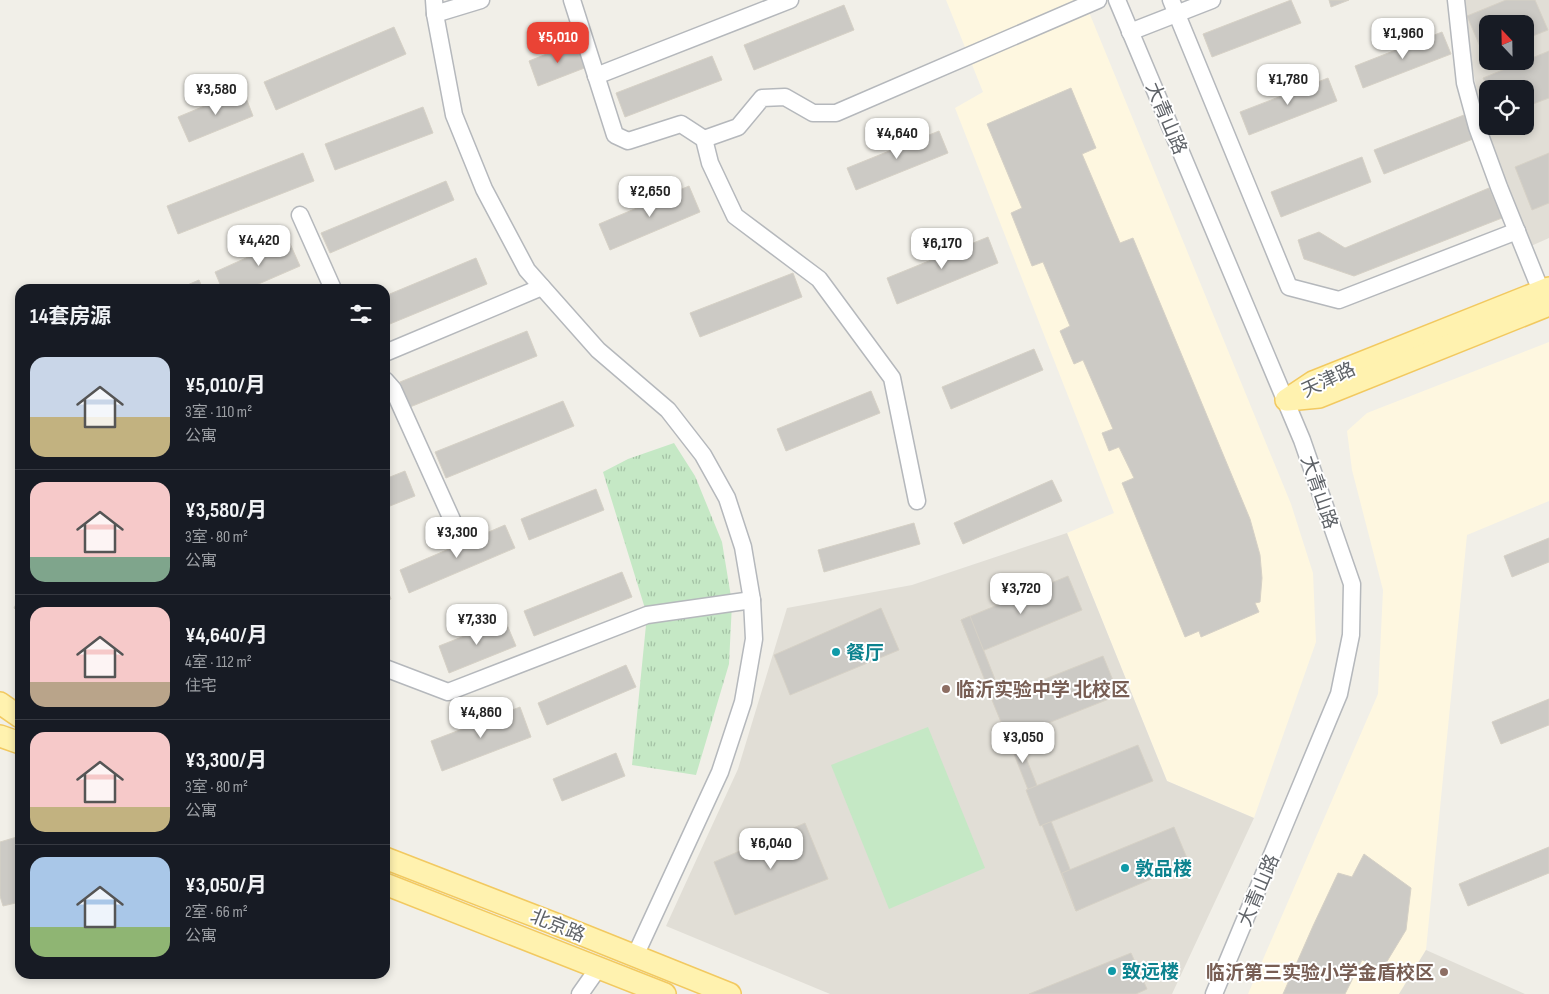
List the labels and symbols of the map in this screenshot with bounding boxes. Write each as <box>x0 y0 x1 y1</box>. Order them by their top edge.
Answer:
north arrow <box>1479 15 1534 70</box>
pin: ¥1,960 <box>1362 18 1444 60</box>
pin: ¥5,010 <box>517 22 599 64</box>
pin: ¥1,780 <box>1247 64 1329 106</box>
pin: ¥3,580 <box>175 74 257 116</box>
street label: 大青山路 <box>1140 79 1191 158</box>
pin: ¥4,640 <box>856 118 938 160</box>
pin: ¥2,650 <box>609 176 691 218</box>
pin: ¥4,420 <box>218 224 300 267</box>
pin: ¥6,170 <box>901 228 983 270</box>
street label: 天津路 <box>1298 358 1359 403</box>
street label: 大青山路 <box>1295 453 1342 532</box>
pin: ¥3,300 <box>416 516 498 559</box>
pin: ¥3,720 <box>980 572 1062 615</box>
pin: ¥7,330 <box>436 604 518 646</box>
place label: 餐厅 <box>846 642 884 665</box>
marker: 餐厅 <box>830 646 842 658</box>
place label: 临沂实验中学 北校区 <box>956 679 1130 702</box>
marker: 临沂实验中学 北校区 <box>940 683 952 695</box>
pin: ¥4,860 <box>440 696 522 739</box>
pin: ¥3,050 <box>982 722 1064 764</box>
pin: ¥6,040 <box>730 828 812 870</box>
street label: 大青山路 <box>1234 851 1285 930</box>
place label: 敦品楼 <box>1135 858 1192 881</box>
marker: 敦品楼 <box>1119 862 1131 874</box>
street label: 北京路 <box>527 905 588 948</box>
place label: 致远楼 <box>1122 961 1179 984</box>
place label: 临沂第三实验小学金盾校区 <box>1206 962 1434 985</box>
marker: 致远楼 <box>1106 965 1118 977</box>
marker: 临沂第三实验小学金盾校区 <box>1438 966 1450 978</box>

